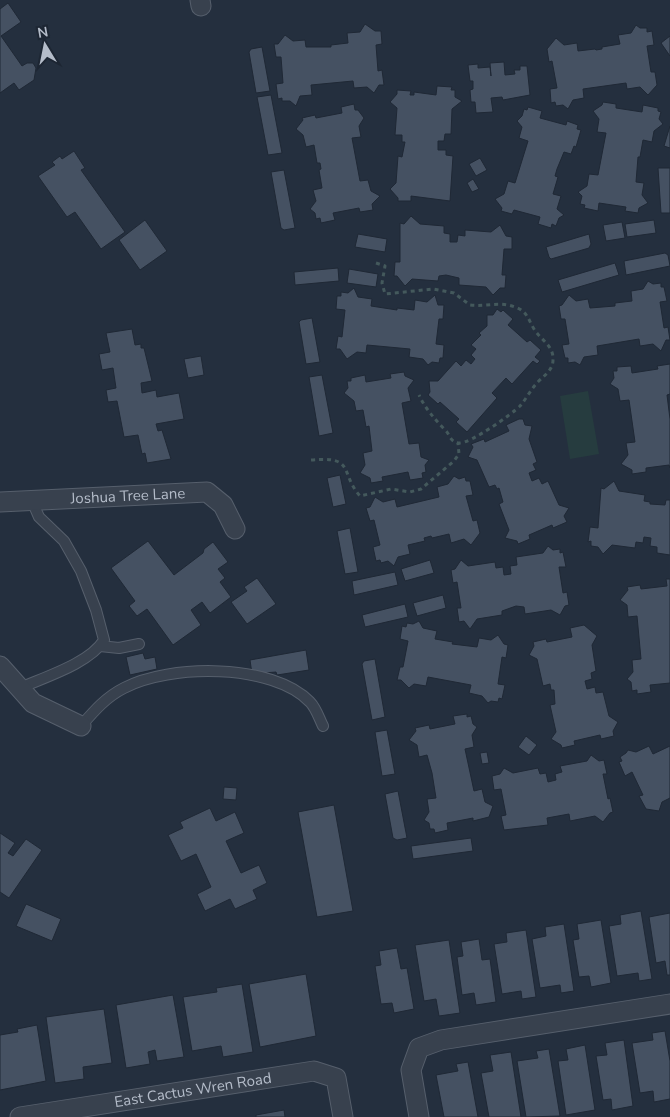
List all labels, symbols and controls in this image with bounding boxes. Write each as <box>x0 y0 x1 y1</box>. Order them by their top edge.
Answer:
north arrow <box>20 20 70 70</box>
text: N <box>36 22 50 43</box>
street label: Joshua Tree Lane <box>69 483 186 509</box>
street label: East Cactus Wren Road <box>113 1068 273 1112</box>

